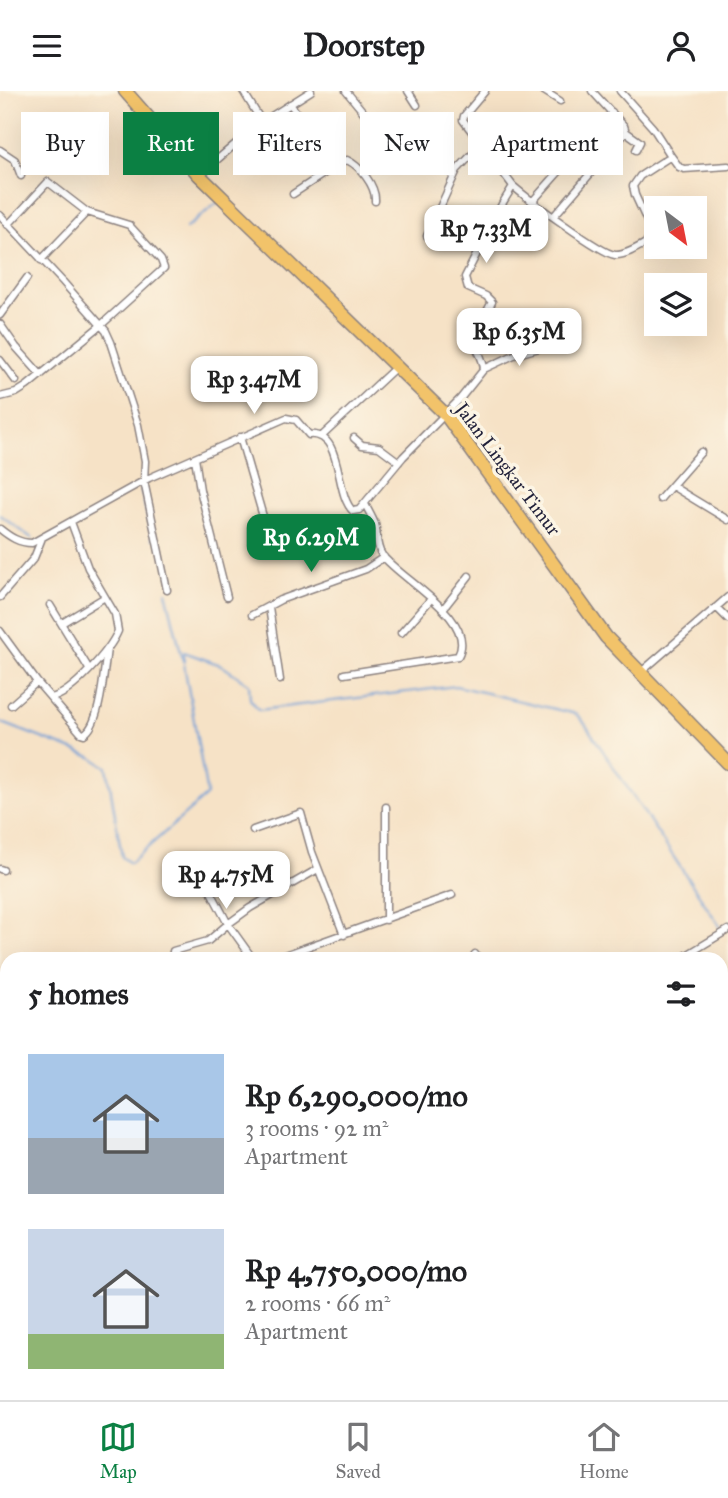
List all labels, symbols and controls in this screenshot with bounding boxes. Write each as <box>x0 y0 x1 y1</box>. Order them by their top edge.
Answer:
text: Doorstep <box>303 26 425 65</box>
icon: menu <box>28 27 66 65</box>
icon: person <box>662 27 700 65</box>
chip: Buy <box>21 112 109 175</box>
chip: Rent <box>123 112 219 175</box>
chip: Filters <box>233 112 346 175</box>
chip: New <box>360 112 454 175</box>
chip: Apartment <box>468 112 623 175</box>
north arrow <box>644 196 707 259</box>
map controls <box>644 196 707 336</box>
pin: Rp 7.33M <box>414 205 558 265</box>
text: Rp 7.33M <box>440 214 532 242</box>
button: layers <box>644 273 707 336</box>
pin: Rp 6.35M <box>447 309 591 368</box>
text: Rp 6.35M <box>473 317 565 345</box>
pin: Rp 3.47M <box>182 357 326 416</box>
text: Rp 3.47M <box>207 365 301 393</box>
street label: Jalan Lingkar Timur <box>448 396 566 541</box>
pin: Rp 6.29M <box>239 515 383 574</box>
text: Rp 6.29M <box>263 523 359 551</box>
pin: Rp 4.75M <box>154 851 298 911</box>
text: Rp 4.75M <box>178 860 274 888</box>
icon: filters <box>662 975 700 1013</box>
text: 5 homes <box>28 976 129 1012</box>
text: Rp 6,290,000/mo <box>245 1078 468 1114</box>
icon: home <box>84 1082 168 1166</box>
text: 3 rooms · 92 m² <box>245 1114 388 1142</box>
text: Apartment <box>245 1142 348 1170</box>
text: Rp 4,750,000/mo <box>245 1253 467 1289</box>
icon: home <box>84 1257 168 1341</box>
text: 2 rooms · 66 m² <box>245 1289 390 1317</box>
text: Apartment <box>245 1317 348 1345</box>
tab: Map <box>99 1418 137 1483</box>
tab: Saved <box>336 1418 381 1483</box>
tab: Home <box>579 1418 629 1483</box>

